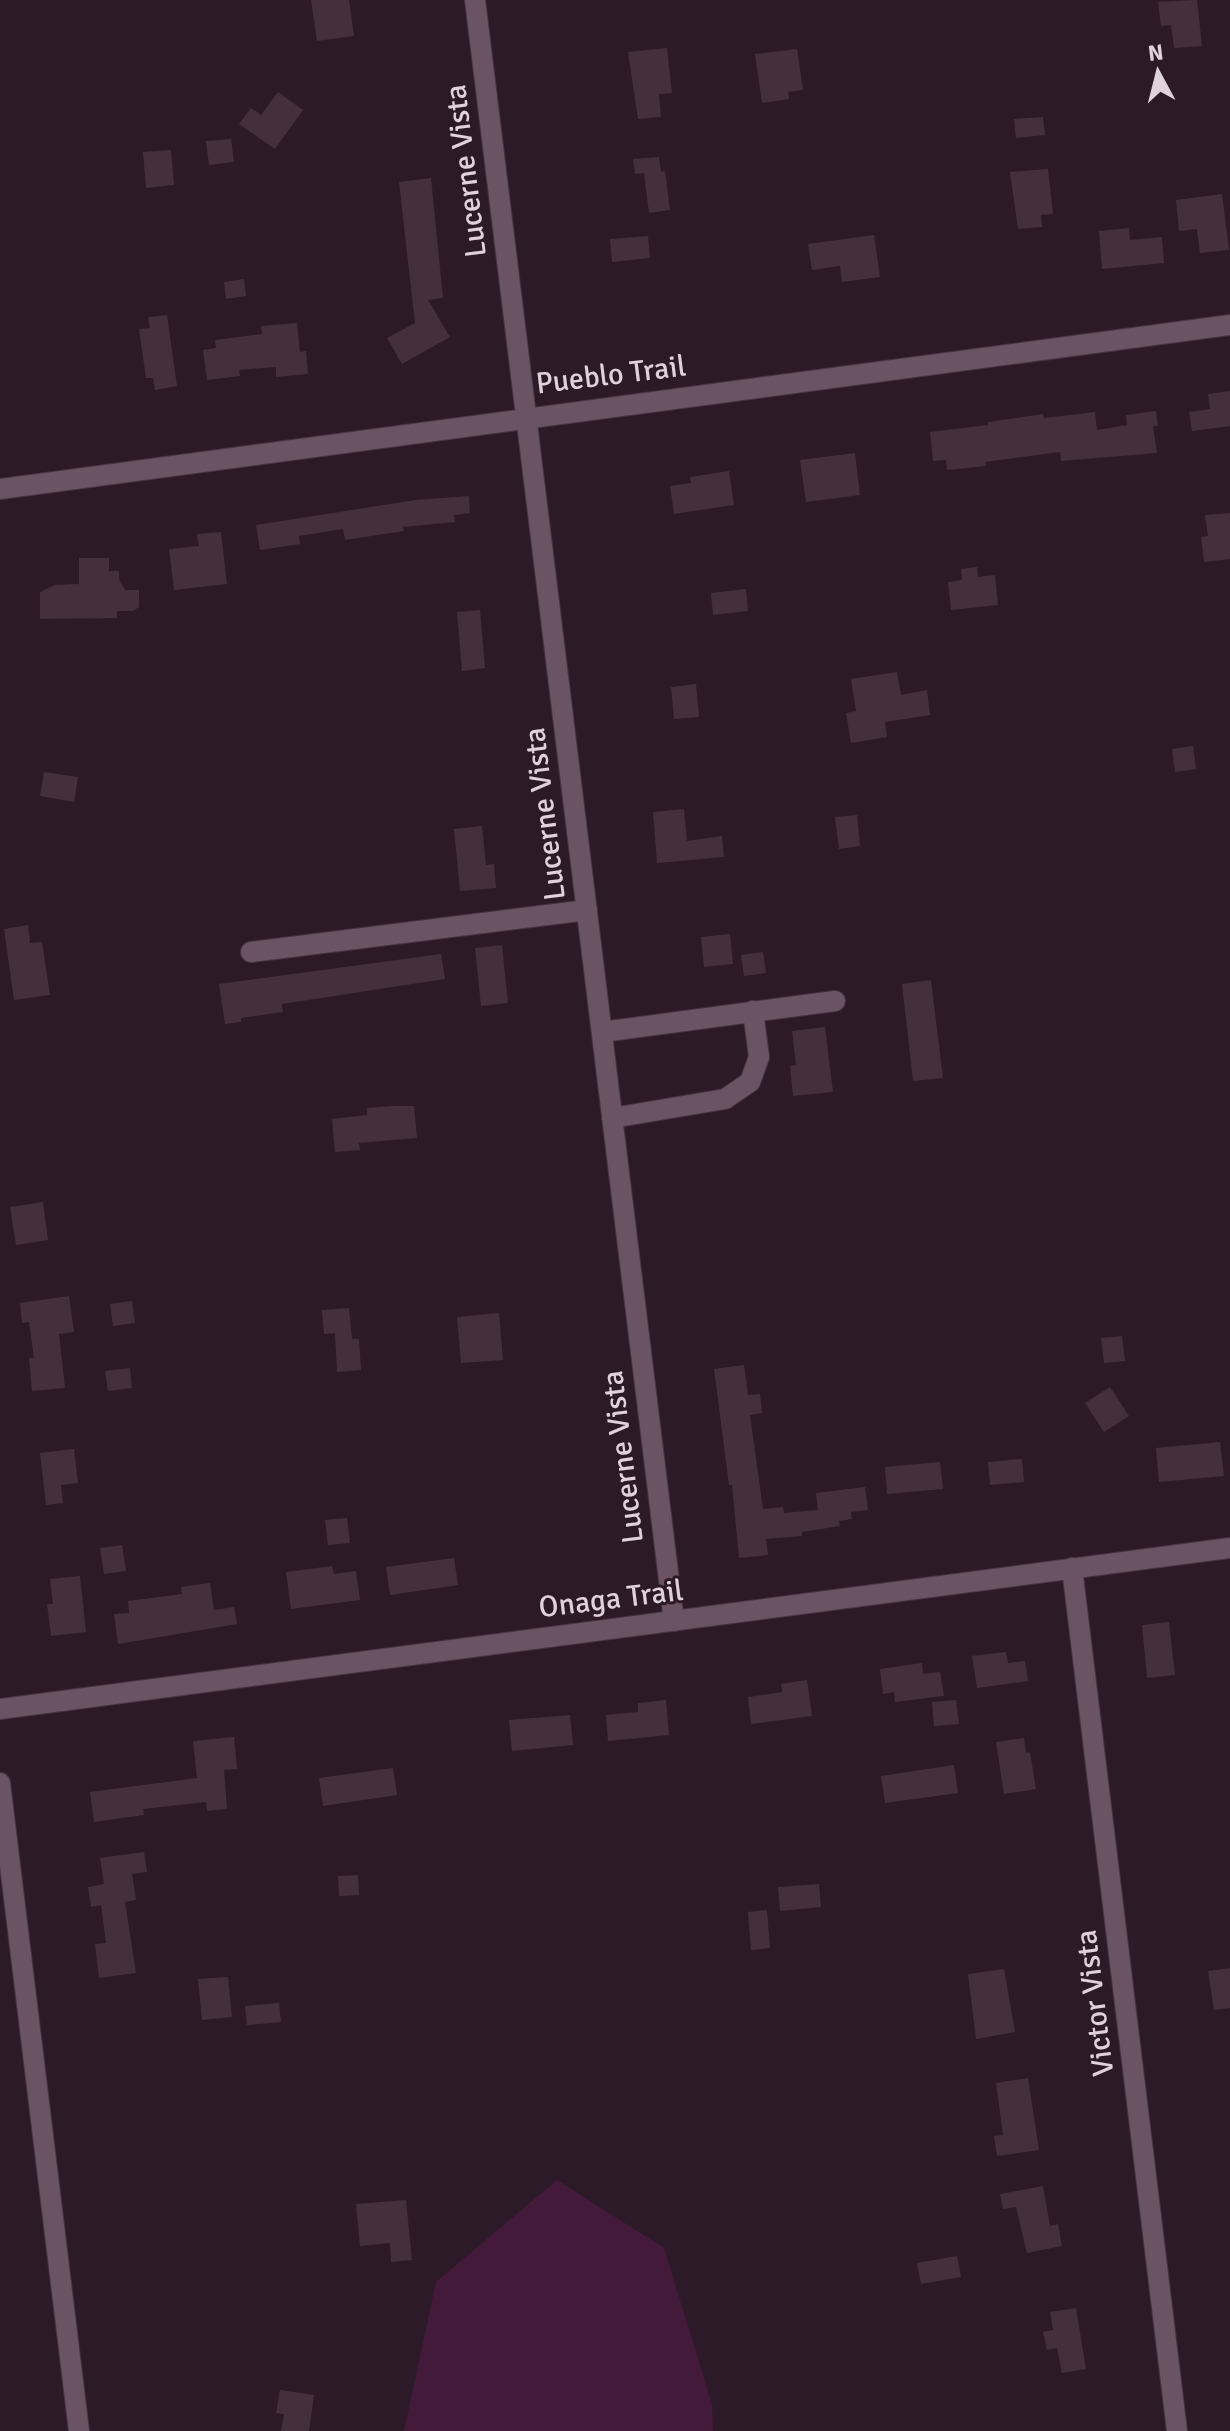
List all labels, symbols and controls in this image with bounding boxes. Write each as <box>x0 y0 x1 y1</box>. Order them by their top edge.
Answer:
north arrow <box>1118 32 1198 112</box>
text: N <box>1146 38 1165 67</box>
street label: Lucerne Vista <box>437 83 495 259</box>
street label: Pueblo Trail <box>534 347 688 403</box>
street label: Lucerne Vista <box>516 726 574 902</box>
street label: Lucerne Vista <box>594 1369 652 1545</box>
street label: Onaga Trail <box>537 1572 685 1626</box>
street label: Victor Vista <box>1068 1928 1122 2078</box>

